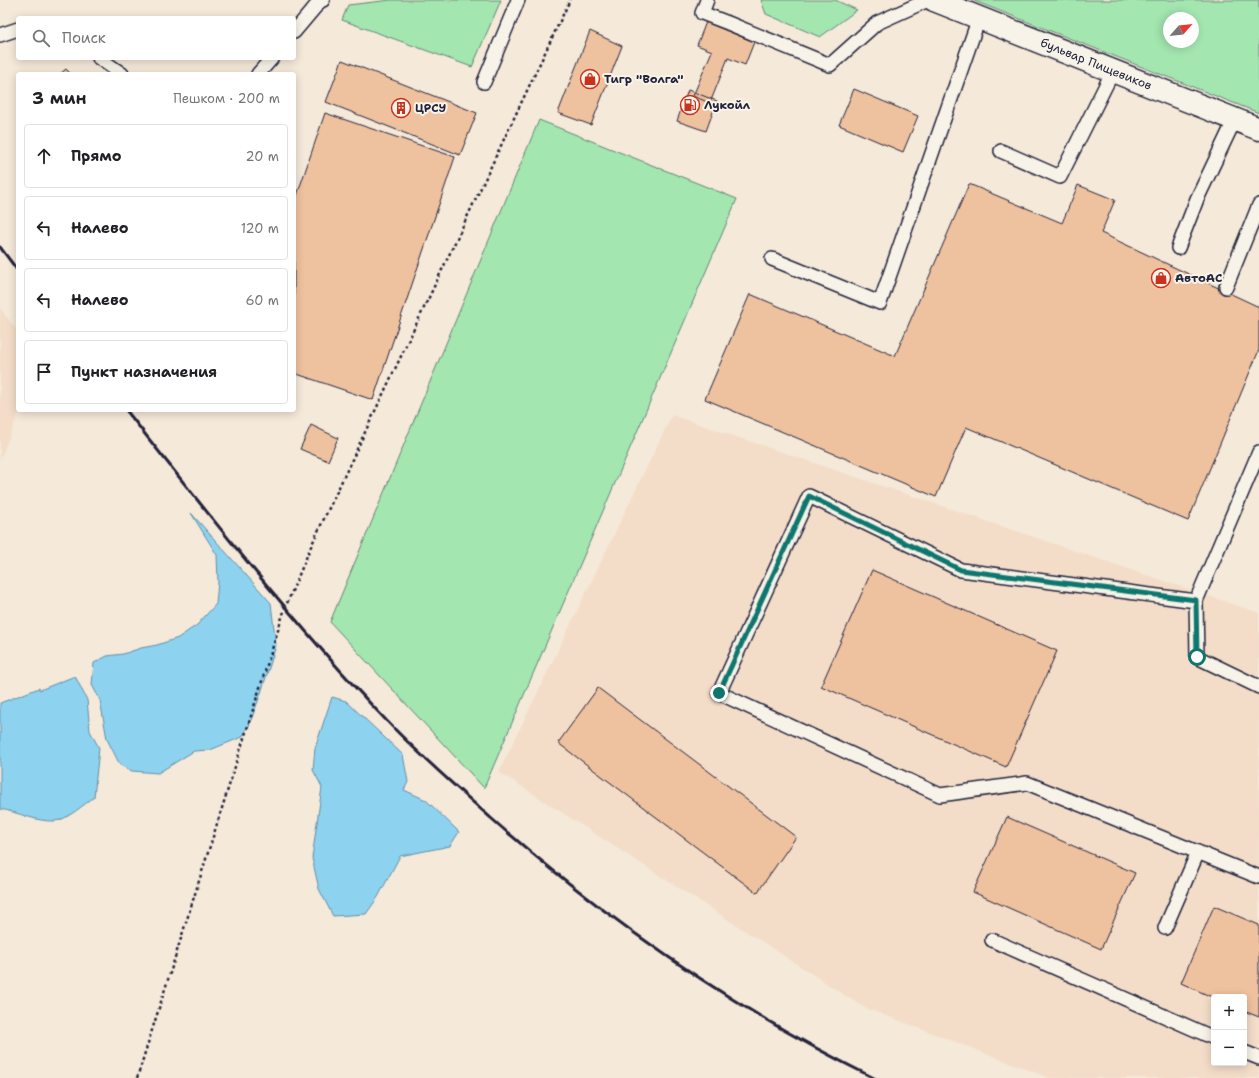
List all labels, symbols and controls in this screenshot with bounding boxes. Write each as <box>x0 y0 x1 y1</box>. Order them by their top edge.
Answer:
north arrow <box>1163 12 1199 48</box>
search box <box>16 16 296 60</box>
icon: search <box>30 27 52 49</box>
text: Поиск <box>62 28 106 48</box>
street label: бульвар Пищевиков <box>1038 34 1154 94</box>
shop icon: Тигр "Волга" <box>579 68 601 90</box>
place label: Тигр "Волга" <box>604 71 684 87</box>
text: 3 мин <box>32 87 87 109</box>
text: Пешком · 200 m <box>173 90 280 107</box>
fuel station icon: Лукойл <box>679 94 701 116</box>
building icon: ЦРСУ <box>390 97 412 119</box>
place label: Лукойл <box>704 97 751 113</box>
place label: ЦРСУ <box>415 100 446 116</box>
icon: ahead <box>33 145 55 167</box>
text: Прямо <box>71 146 121 166</box>
text: 20 m <box>246 148 279 165</box>
icon: left <box>33 217 55 239</box>
text: Налево <box>71 218 129 238</box>
text: 120 m <box>241 220 279 237</box>
shop icon: АвтоАС <box>1150 267 1172 289</box>
place label: АвтоАС <box>1175 270 1222 286</box>
icon: left <box>33 289 55 311</box>
text: Налево <box>71 290 129 310</box>
text: 60 m <box>246 292 279 309</box>
icon: arrive <box>33 361 55 383</box>
text: Пункт назначения <box>71 362 217 382</box>
route start <box>1188 648 1206 666</box>
route end <box>710 684 728 702</box>
map controls <box>1211 994 1247 1066</box>
button: + <box>1211 994 1247 1030</box>
button: − <box>1211 1030 1247 1066</box>

